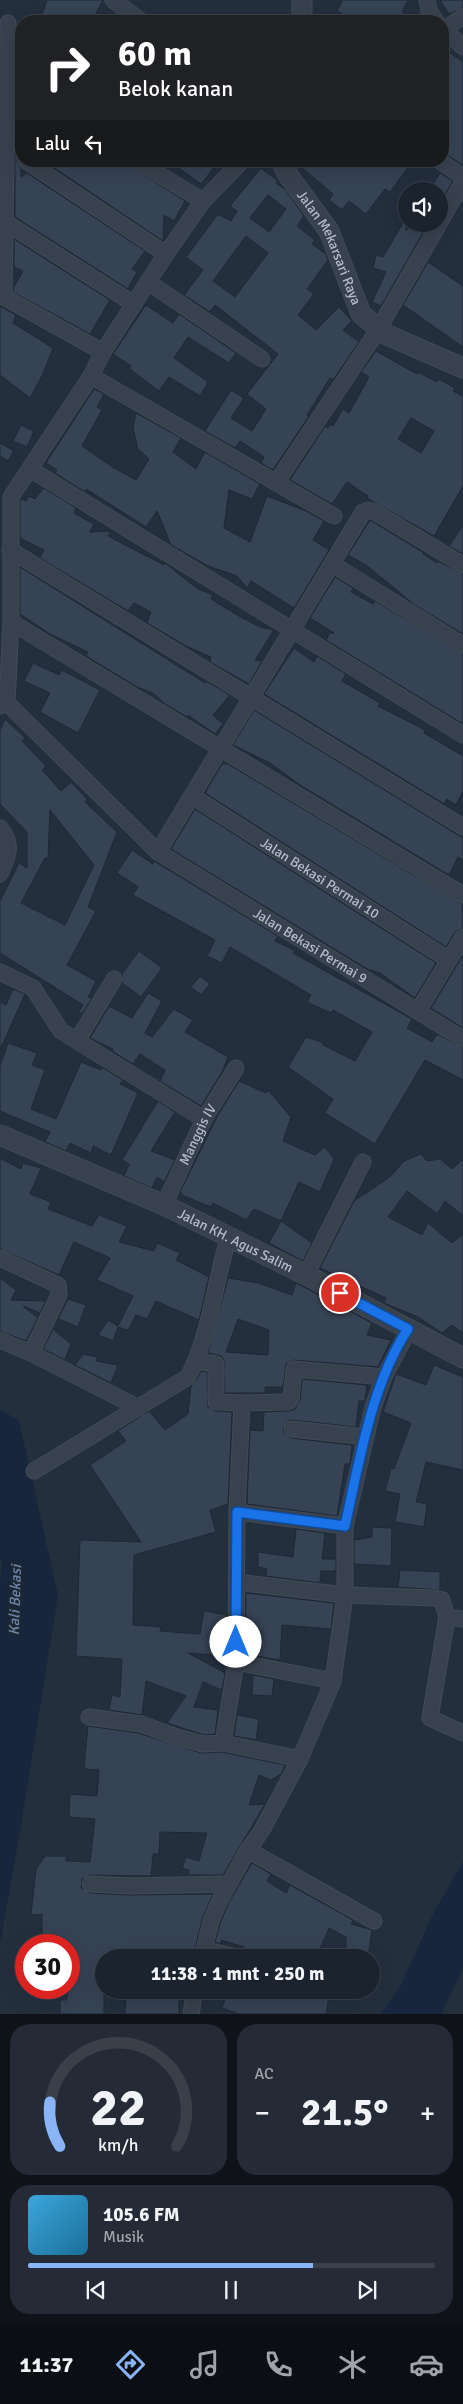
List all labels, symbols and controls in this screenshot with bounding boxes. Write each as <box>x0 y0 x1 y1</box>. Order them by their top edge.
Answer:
text: 60 m <box>118 32 192 75</box>
icon: right <box>35 35 100 100</box>
text: Belok kanan <box>118 75 233 102</box>
icon: left <box>80 130 108 158</box>
text: Lalu <box>35 132 70 156</box>
map controls <box>398 182 448 232</box>
button: sound <box>398 182 448 232</box>
street label: Jalan Mekarsari Raya <box>293 187 365 307</box>
street label: Jalan Bekasi Permai 10 <box>257 834 382 922</box>
street label: Jalan Bekasi Permai 9 <box>250 905 370 987</box>
street label: Manggis IV <box>176 1101 220 1168</box>
street label: Jalan KH. Agus Salim <box>175 1205 296 1276</box>
pin <box>319 1272 361 1314</box>
icon: arrive <box>326 1279 354 1307</box>
water label: Kali Bekasi <box>5 1562 25 1636</box>
position arrow <box>209 1615 261 1667</box>
speed limit sign: 30 <box>15 1934 80 1999</box>
text: 11:38 · 1 mnt · 250 m <box>151 1962 324 1986</box>
text: AC <box>255 2064 274 2084</box>
text: 22 <box>90 2076 146 2140</box>
text: 21.5° <box>301 2089 389 2136</box>
text: − <box>255 2096 270 2130</box>
text: + <box>420 2096 435 2130</box>
text: km/h <box>98 2134 138 2156</box>
text: 105.6 FM <box>103 2203 180 2227</box>
text: Musik <box>103 2227 144 2247</box>
icon: previous <box>82 2276 110 2304</box>
icon: pause <box>217 2276 245 2304</box>
icon: next <box>353 2276 381 2304</box>
icon: directions <box>113 2347 148 2382</box>
icon: music <box>187 2347 222 2382</box>
icon: phone <box>261 2347 296 2382</box>
icon: climate <box>335 2347 370 2382</box>
icon: car <box>409 2347 444 2382</box>
text: 11:37 <box>20 2351 74 2378</box>

